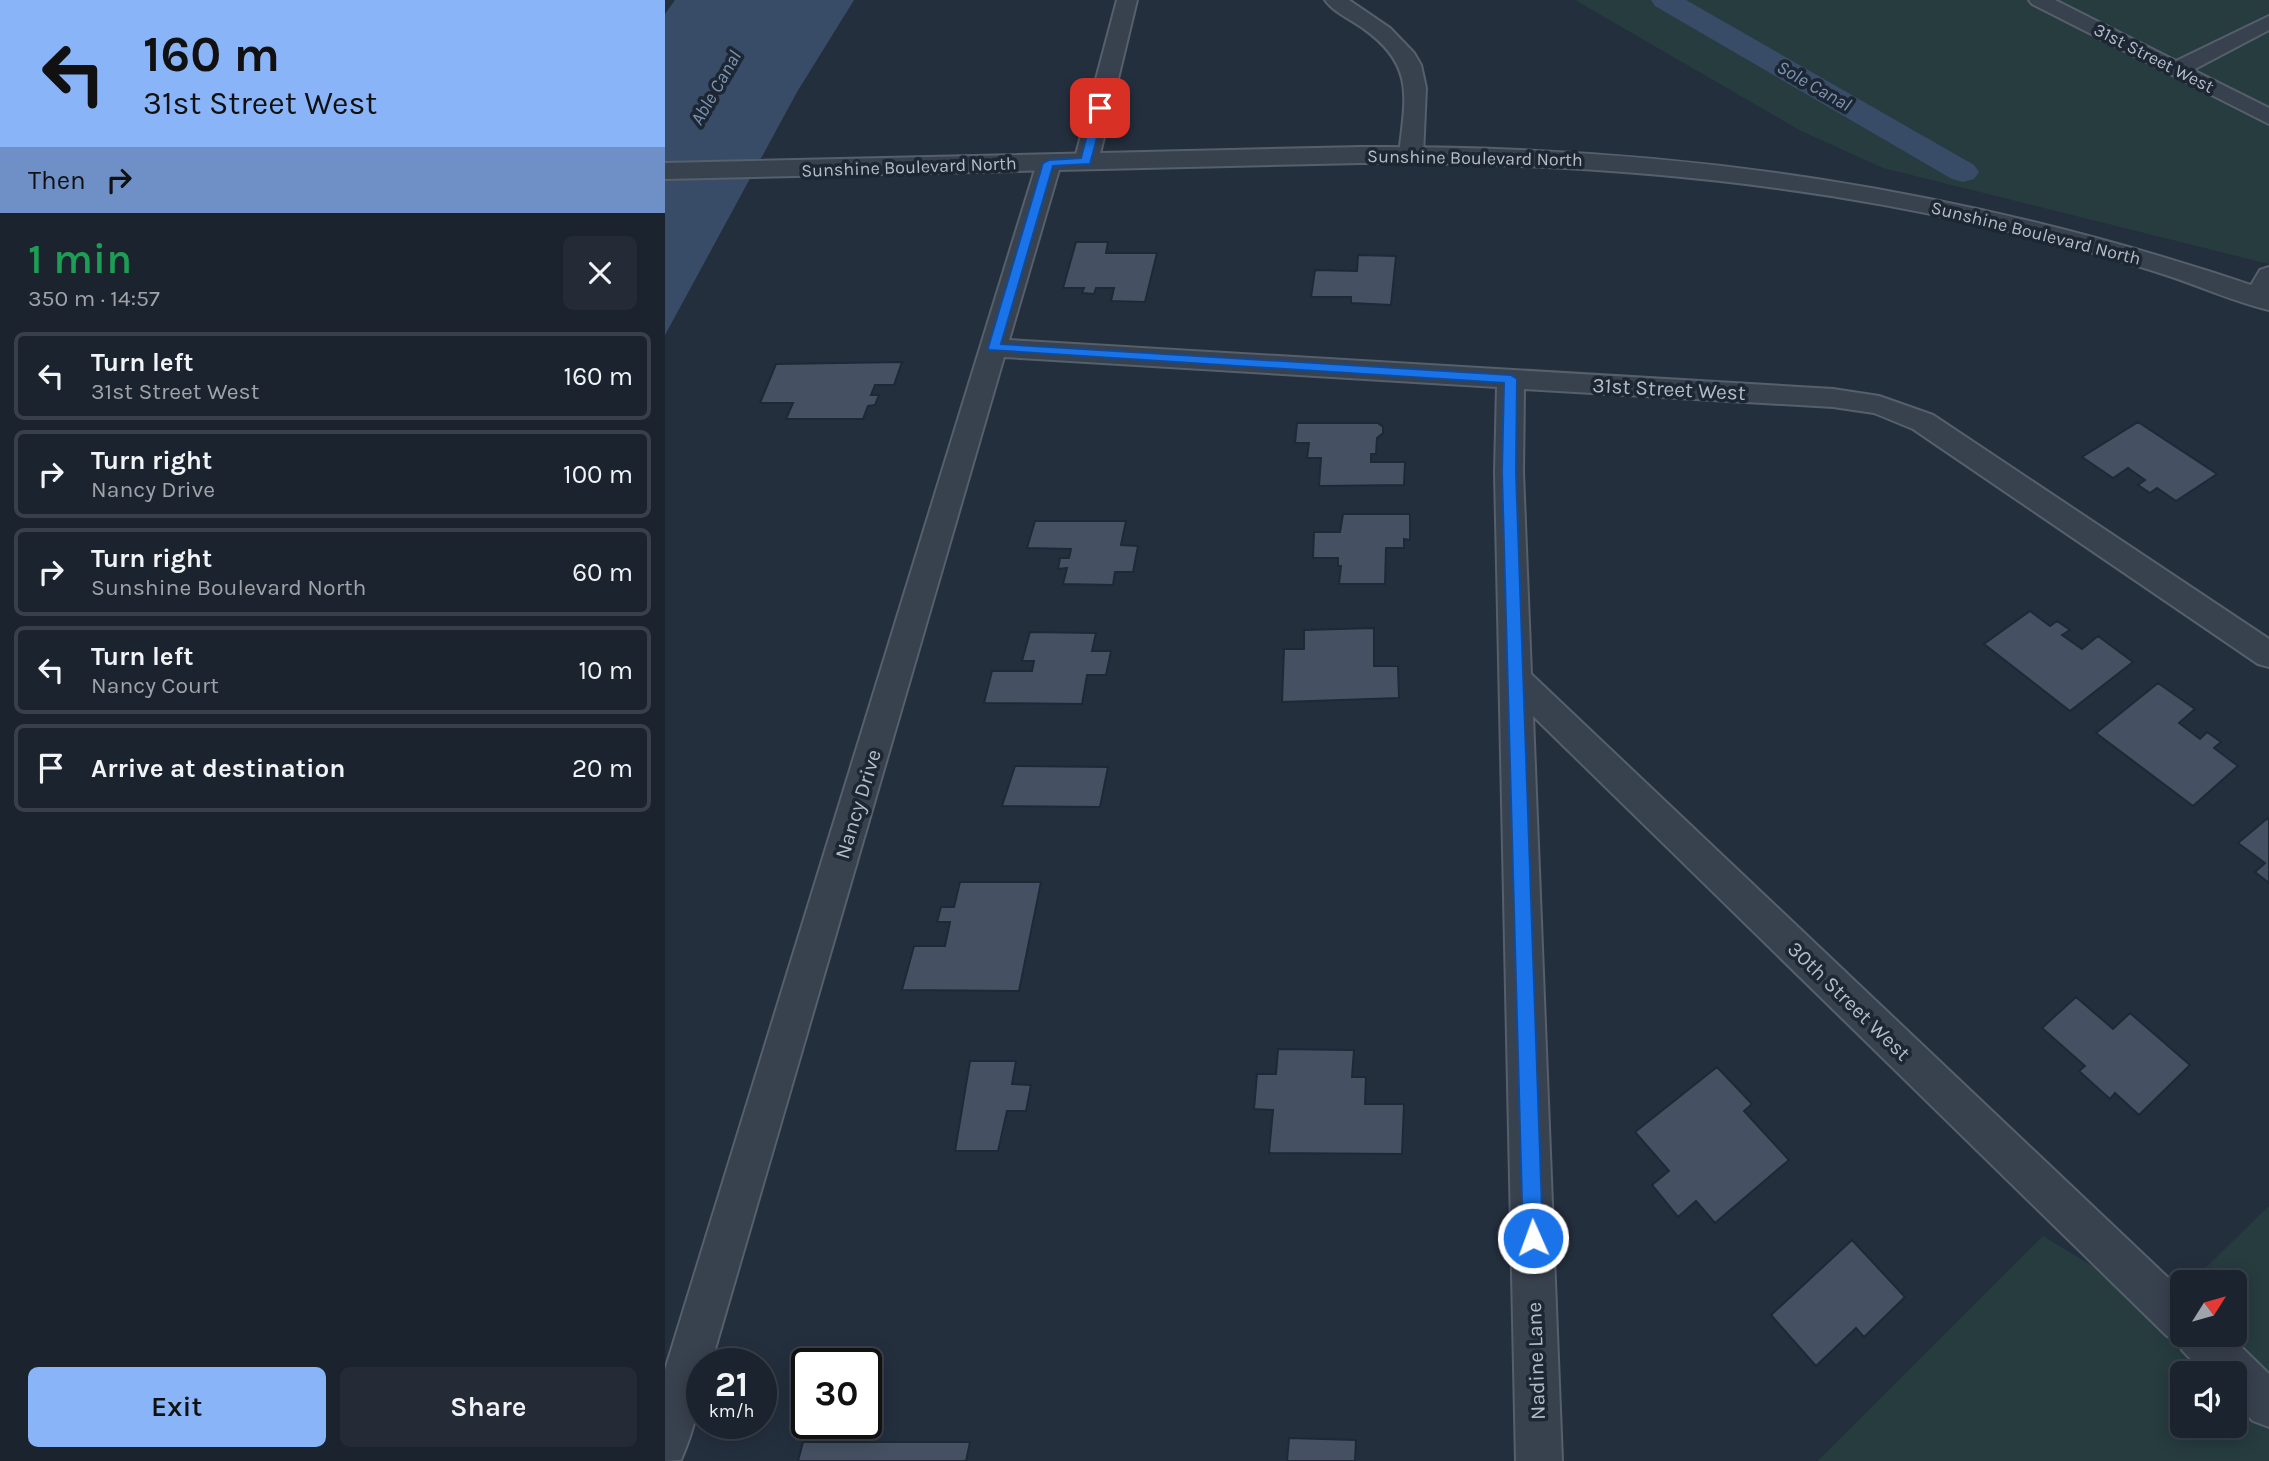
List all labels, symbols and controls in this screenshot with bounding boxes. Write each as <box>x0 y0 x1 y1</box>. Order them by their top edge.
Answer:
street label: 31st Street West <box>2090 18 2218 98</box>
text: 160 m <box>143 26 280 83</box>
icon: left <box>28 28 119 119</box>
water label: Able Canal <box>686 47 746 129</box>
water label: Sole Canal <box>1773 56 1855 116</box>
pin <box>1070 78 1130 138</box>
text: 31st Street West <box>143 85 377 122</box>
icon: arrive <box>1081 89 1119 127</box>
street label: Sunshine Boulevard North <box>1367 145 1583 171</box>
street label: Sunshine Boulevard North <box>801 152 1017 182</box>
icon: right <box>100 161 138 199</box>
text: Then <box>28 165 86 196</box>
street label: Sunshine Boulevard North <box>1929 196 2143 270</box>
text: 1 min <box>28 234 132 284</box>
button: close <box>563 236 637 310</box>
text: 350 m · 14:57 <box>28 285 160 312</box>
text: Turn left <box>91 347 193 378</box>
icon: left <box>32 357 70 395</box>
text: 160 m <box>564 361 633 392</box>
street label: 31st Street West <box>1592 373 1746 405</box>
text: 31st Street West <box>91 378 259 405</box>
text: Turn right <box>91 445 212 476</box>
icon: right <box>32 455 70 493</box>
text: 100 m <box>563 459 633 490</box>
text: Nancy Drive <box>91 476 215 503</box>
text: Turn right <box>91 543 212 574</box>
icon: right <box>32 553 70 591</box>
text: 60 m <box>572 557 633 588</box>
text: Sunshine Boulevard North <box>91 574 367 601</box>
text: Turn left <box>91 641 193 672</box>
icon: left <box>32 651 70 689</box>
text: 10 m <box>578 655 633 686</box>
text: Nancy Court <box>91 672 219 699</box>
street label: Nancy Drive <box>830 746 886 862</box>
icon: arrive <box>32 749 70 787</box>
text: Arrive at destination <box>91 753 345 784</box>
text: 20 m <box>572 753 633 784</box>
street label: 30th Street West <box>1783 936 1915 1066</box>
position arrow <box>1496 1201 1570 1275</box>
north arrow <box>2170 1270 2247 1348</box>
map controls <box>2170 1270 2247 1438</box>
street label: Nadine Lane <box>1522 1302 1550 1420</box>
speed limit sign: 30 <box>791 1348 882 1439</box>
button: sound <box>2170 1361 2247 1438</box>
text: 21 <box>715 1364 748 1405</box>
button: Exit <box>28 1367 326 1447</box>
button: Share <box>340 1367 637 1447</box>
text: km/h <box>709 1400 754 1422</box>

